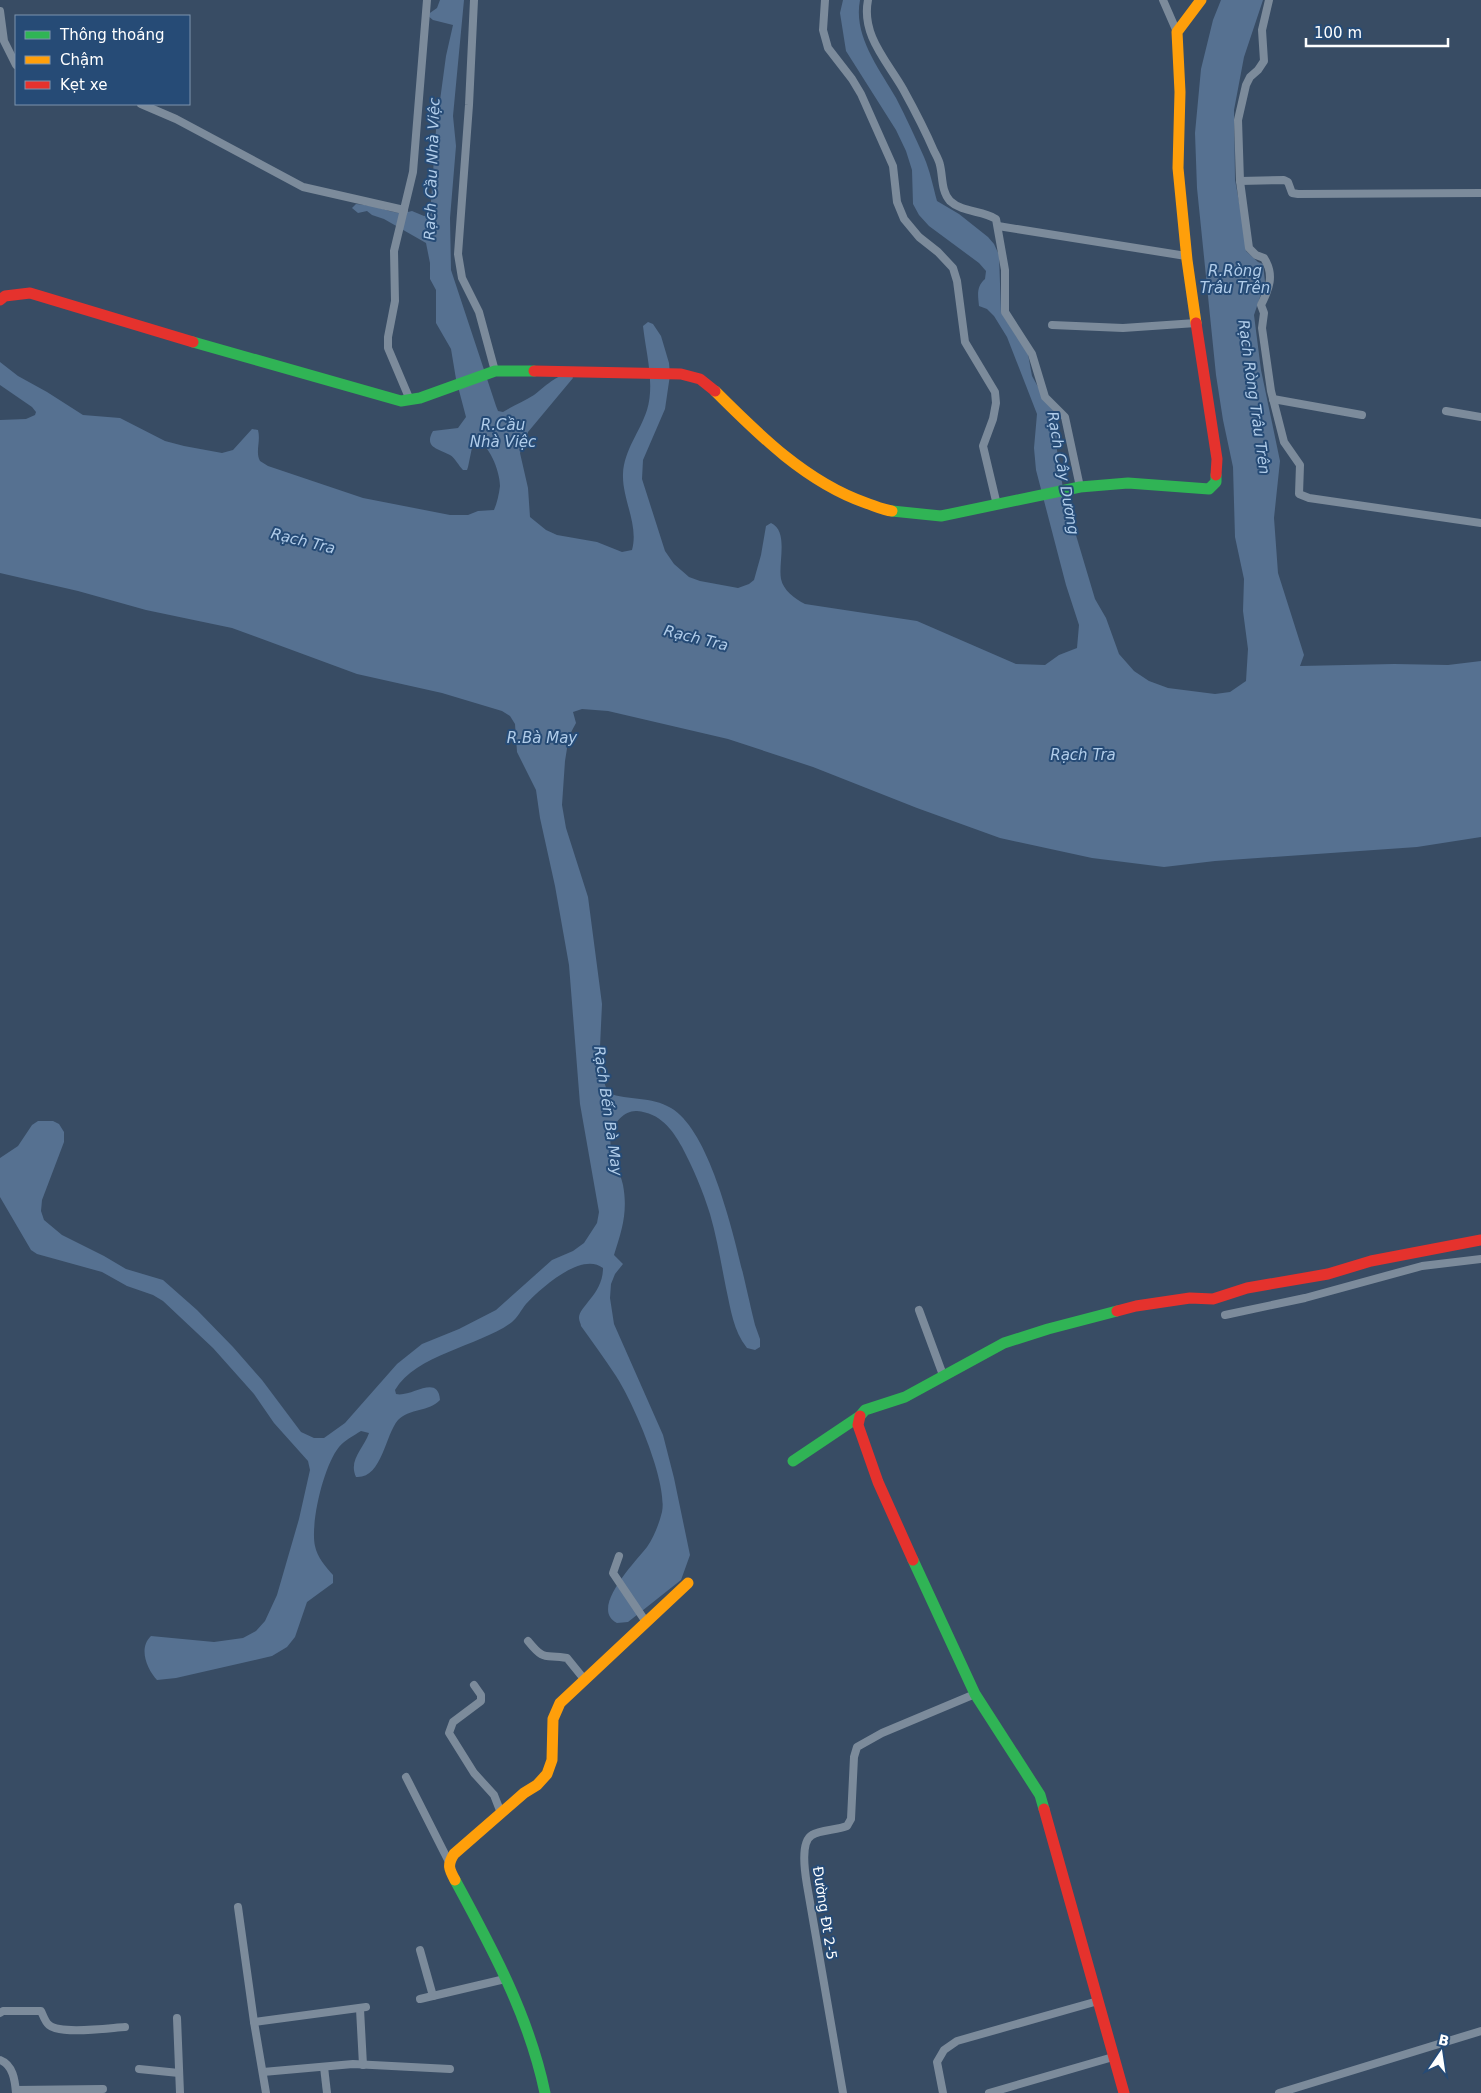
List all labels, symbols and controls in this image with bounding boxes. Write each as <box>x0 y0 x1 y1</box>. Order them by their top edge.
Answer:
legend <box>15 15 190 105</box>
scale bar <box>1306 15 1448 47</box>
text: 100 m <box>1314 24 1362 42</box>
text: Thông thoáng <box>59 26 164 44</box>
text: Chậm <box>60 51 104 69</box>
text: Kẹt xe <box>60 76 107 94</box>
water label: Rạch Cầu Nhà Việc <box>421 97 444 241</box>
water label: R.Ròng Trâu Trên <box>1200 262 1270 297</box>
water label: Rạch Ròng Trâu Trên <box>1234 318 1274 476</box>
water label: Rạch Cây Dương <box>1043 410 1083 536</box>
water label: R.Cầu Nhà Việc <box>470 416 537 451</box>
water label: Rạch Tra <box>269 524 337 558</box>
water label: Rạch Tra <box>662 621 730 655</box>
water label: R.Bà May <box>507 729 578 747</box>
water label: Rạch Tra <box>1050 746 1116 764</box>
water label: Rạch Bến Bà May <box>590 1045 626 1178</box>
street label: Đường Đt 2-5 <box>810 1865 840 1961</box>
north arrow <box>1416 2028 1466 2078</box>
text: B <box>1437 2031 1451 2049</box>

